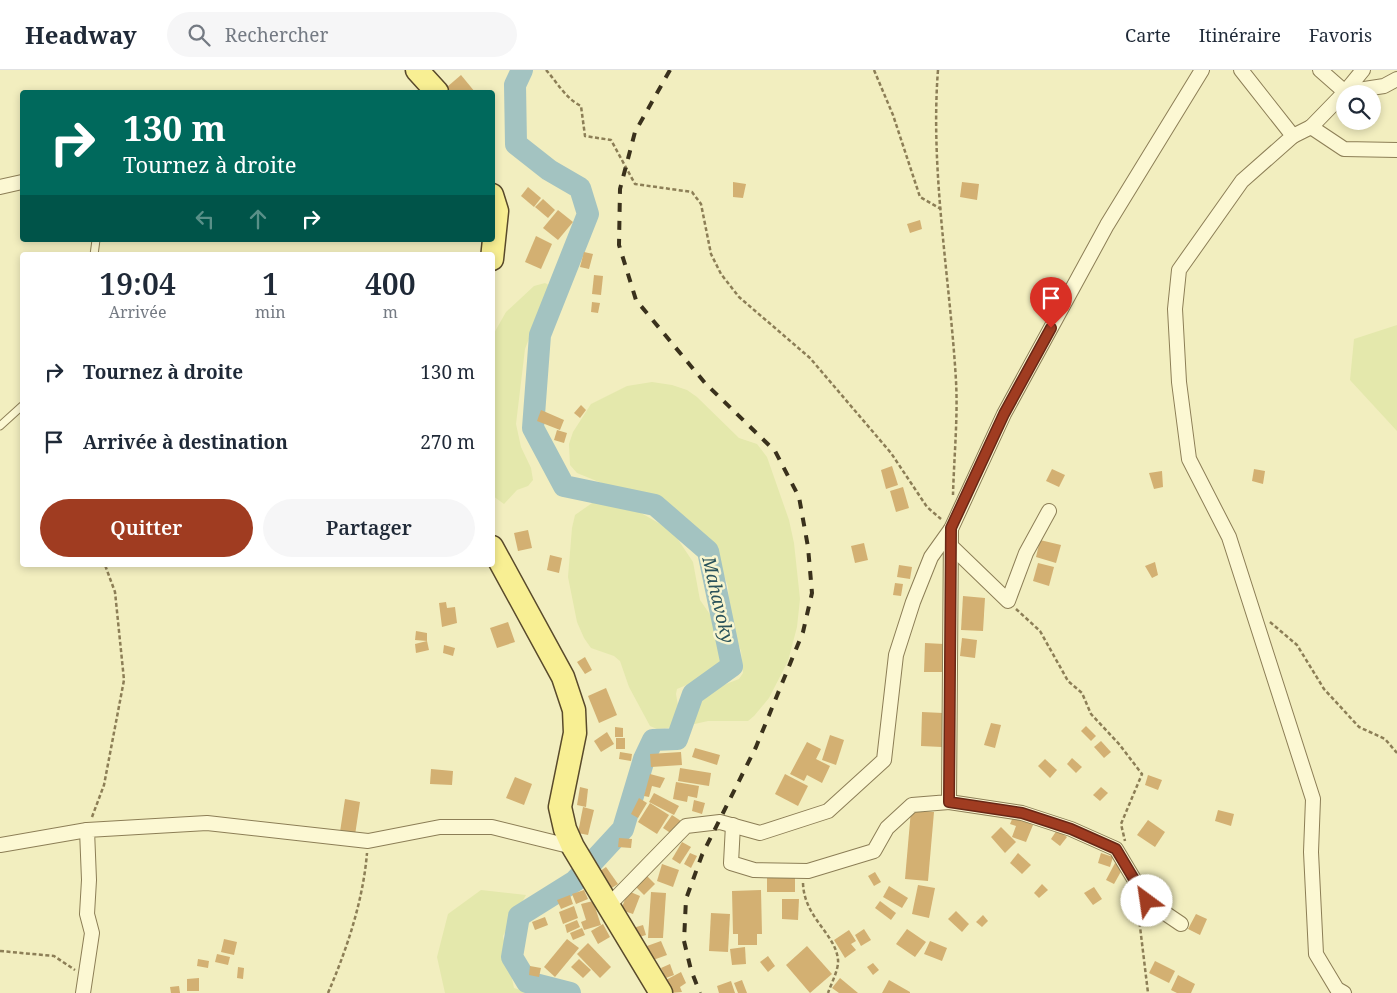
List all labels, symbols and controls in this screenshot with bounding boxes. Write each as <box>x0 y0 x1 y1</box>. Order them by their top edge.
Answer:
search box <box>167 12 517 57</box>
text: Headway <box>25 18 137 51</box>
icon: search <box>185 21 213 49</box>
text: Rechercher <box>225 22 328 48</box>
text: Carte <box>1125 23 1171 47</box>
text: Itinéraire <box>1199 23 1281 47</box>
text: Favoris <box>1309 23 1372 47</box>
map controls <box>1336 85 1381 130</box>
button: search <box>1336 85 1381 130</box>
text: 130 m <box>123 104 226 151</box>
icon: right <box>40 110 105 175</box>
text: Tournez à droite <box>123 149 297 179</box>
icon: left <box>191 205 219 233</box>
icon: ahead <box>244 205 272 233</box>
icon: right <box>297 205 325 233</box>
text: 19:04 <box>99 263 176 304</box>
text: 1 <box>262 263 279 304</box>
text: 400 <box>365 263 416 304</box>
pin <box>1030 277 1072 328</box>
icon: arrive <box>1037 284 1065 312</box>
text: Arrivée <box>109 301 166 323</box>
text: min <box>255 301 286 323</box>
text: m <box>383 301 398 323</box>
icon: right <box>40 358 68 386</box>
text: Tournez à droite <box>83 359 243 385</box>
text: 130 m <box>420 359 475 385</box>
icon: arrive <box>40 428 68 456</box>
text: Arrivée à destination <box>83 429 288 455</box>
text: 270 m <box>420 429 475 455</box>
button: Quitter <box>40 499 253 557</box>
button: Partager <box>263 499 475 557</box>
water label: Mahavoky <box>697 553 741 645</box>
position arrow <box>1120 874 1172 926</box>

